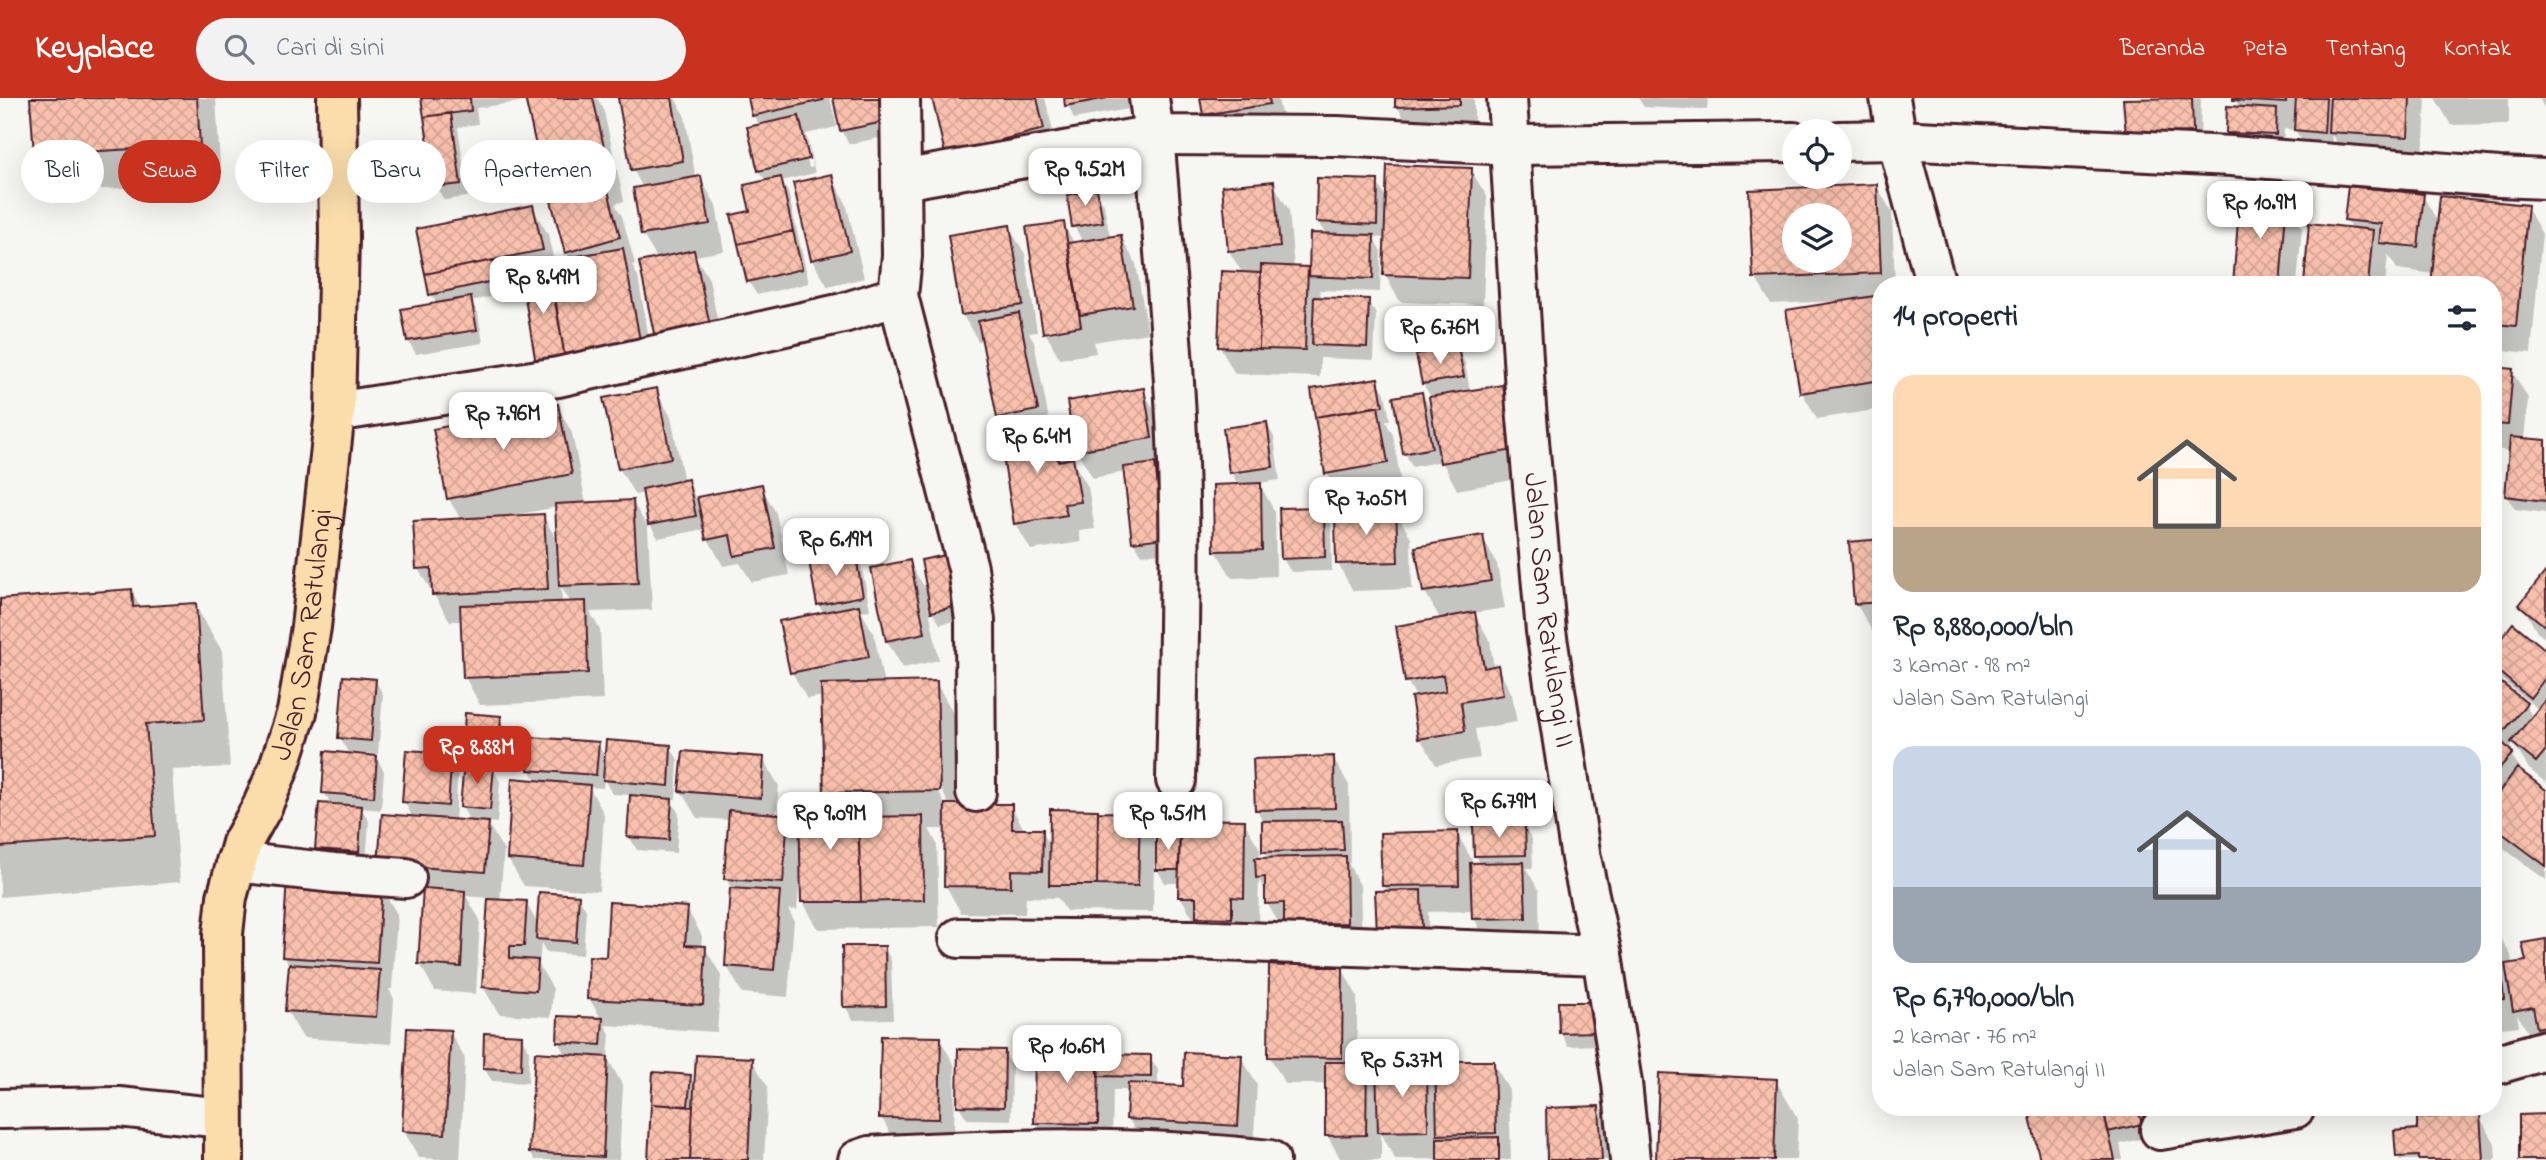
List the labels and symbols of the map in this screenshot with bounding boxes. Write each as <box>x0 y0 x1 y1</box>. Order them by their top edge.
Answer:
pin: Rp 9.52M <box>1013 148 1157 208</box>
pin: Rp 10.9M <box>2188 181 2332 241</box>
pin: Rp 8.49M <box>471 256 615 316</box>
pin: Rp 6.76M <box>1368 306 1512 366</box>
pin: Rp 7.96M <box>431 392 575 452</box>
pin: Rp 6.4M <box>972 416 1102 475</box>
street label: Jalan Sam Ratulangi II <box>1510 471 1586 751</box>
pin: Rp 7.05M <box>1294 478 1438 537</box>
street label: Jalan Sam Ratulangi <box>260 506 346 767</box>
pin: Rp 6.19M <box>764 518 908 578</box>
pin: Rp 8.88M <box>405 726 549 786</box>
pin: Rp 6.79M <box>1427 780 1571 840</box>
pin: Rp 9.09M <box>758 792 902 852</box>
pin: Rp 9.51M <box>1096 792 1240 852</box>
pin: Rp 10.6M <box>995 1026 1139 1085</box>
pin: Rp 5.37M <box>1330 1040 1474 1099</box>

